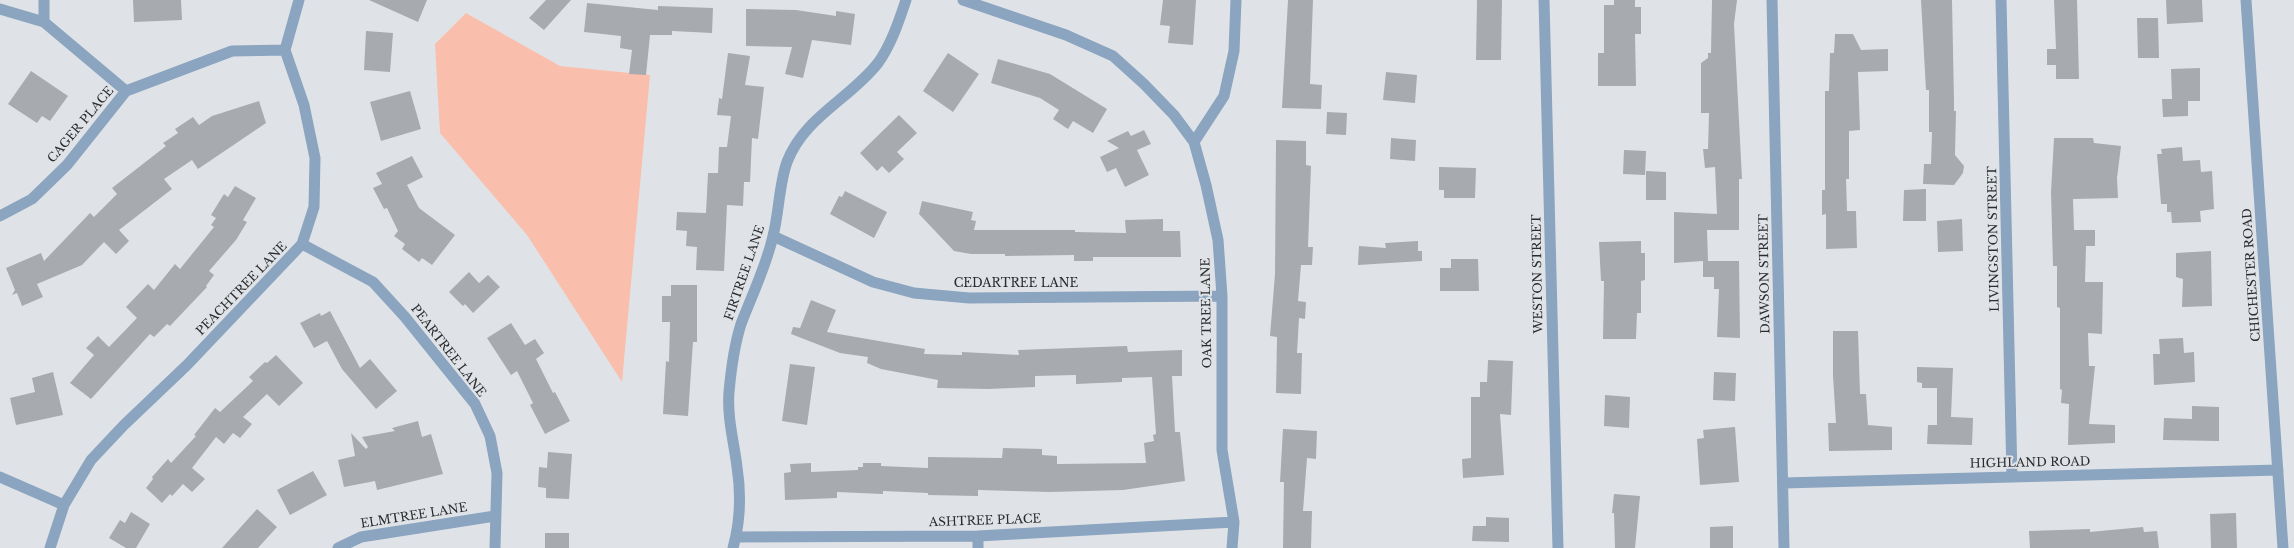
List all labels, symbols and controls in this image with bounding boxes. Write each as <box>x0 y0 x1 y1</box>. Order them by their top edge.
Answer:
street label: CAGER PLACE <box>45 84 117 166</box>
street label: LIVINGSTON STREET <box>1986 166 2002 312</box>
street label: CHICHESTER ROAD <box>2240 208 2264 342</box>
street label: WESTON STREET <box>1530 214 1546 334</box>
street label: DAWSON STREET <box>1757 214 1773 334</box>
street label: FIRTREE LANE <box>722 224 768 322</box>
street label: PEACHTREE LANE <box>194 239 290 339</box>
street label: OAK TREE LANE <box>1199 258 1215 368</box>
street label: CEDARTREE LANE <box>954 277 1078 291</box>
street label: PEARTREE LANE <box>408 302 488 400</box>
street label: HIGHLAND ROAD <box>1970 455 2090 471</box>
street label: ELMTREE LANE <box>360 500 468 532</box>
street label: ASHTREE PLACE <box>929 512 1041 530</box>

